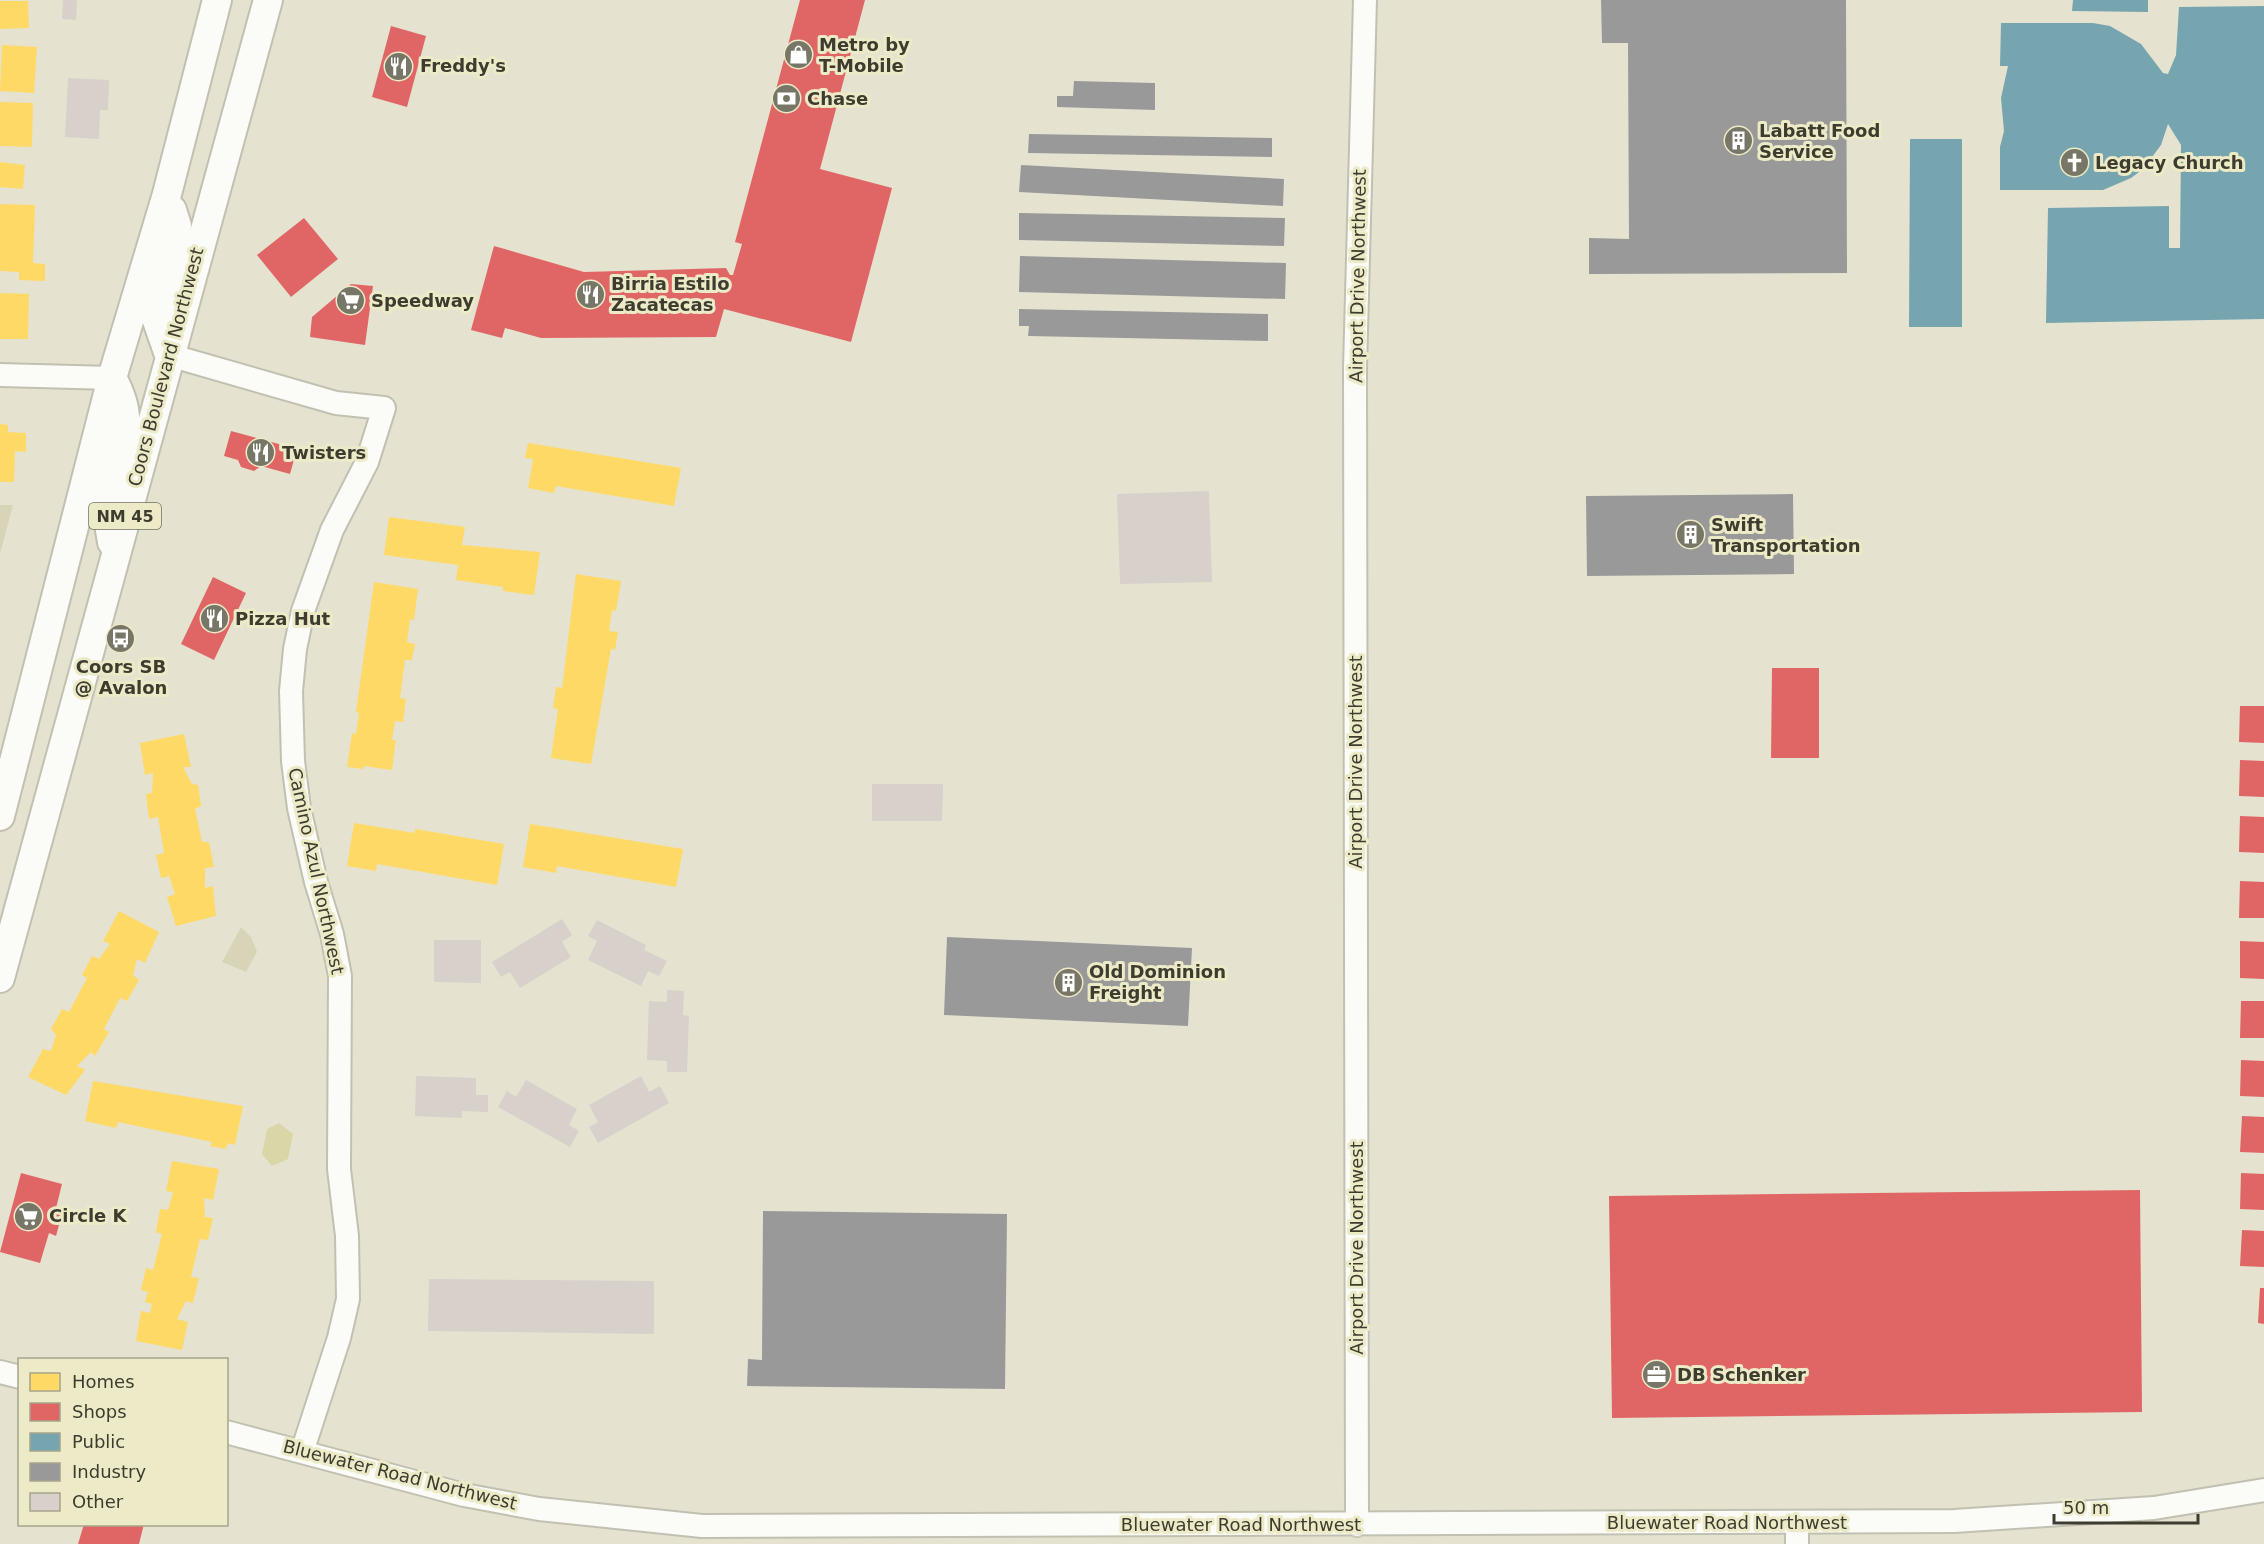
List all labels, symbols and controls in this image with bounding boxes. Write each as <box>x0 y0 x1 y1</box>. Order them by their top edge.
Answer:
place label: Metro by T-Mobile <box>819 34 910 76</box>
shop icon: Metro by T-Mobile <box>782 39 814 71</box>
restaurant icon: Freddy's <box>383 50 415 82</box>
place label: Freddy's <box>420 55 506 76</box>
bank icon: Chase <box>770 83 802 115</box>
place label: Chase <box>807 88 868 109</box>
place label: Labatt Food Service <box>1759 120 1880 162</box>
building icon: Labatt Food Service <box>1722 125 1754 157</box>
church icon: Legacy Church <box>2058 147 2090 179</box>
place label: Legacy Church <box>2095 152 2244 173</box>
street label: Airport Drive Northwest <box>1345 169 1370 383</box>
street label: Coors Boulevard Northwest <box>123 245 208 489</box>
place label: Birria Estilo Zacatecas <box>611 273 730 315</box>
restaurant icon: Birria Estilo Zacatecas <box>574 278 606 310</box>
supermarket icon: Speedway <box>334 285 366 317</box>
place label: Speedway <box>371 290 474 311</box>
restaurant icon: Twisters <box>245 437 277 469</box>
place label: Twisters <box>282 442 366 463</box>
road number: NM 45 <box>89 503 161 529</box>
place label: Swift Transportation <box>1711 514 1861 556</box>
building icon: Swift Transportation <box>1674 519 1706 551</box>
restaurant icon: Pizza Hut <box>198 603 230 635</box>
place label: Pizza Hut <box>235 608 331 629</box>
bus stop icon: Coors SB @ Avalon <box>105 622 137 654</box>
street label: Airport Drive Northwest <box>1345 655 1366 869</box>
place label: Coors SB @ Avalon <box>75 656 167 698</box>
street label: Camino Azul Northwest <box>284 766 349 976</box>
place label: Old Dominion Freight <box>1089 961 1226 1003</box>
building icon: Old Dominion Freight <box>1052 966 1084 998</box>
street label: Airport Drive Northwest <box>1346 1141 1367 1355</box>
supermarket icon: Circle K <box>12 1200 44 1232</box>
place label: Circle K <box>49 1205 128 1226</box>
legend <box>18 1358 228 1526</box>
office icon: DB Schenker <box>1640 1359 1672 1391</box>
place label: DB Schenker <box>1677 1364 1806 1385</box>
text: Homes <box>72 1371 135 1392</box>
text: Shops <box>72 1401 127 1422</box>
text: Public <box>72 1431 125 1452</box>
street label: Bluewater Road Northwest <box>281 1435 519 1514</box>
text: Industry <box>72 1461 146 1482</box>
scale bar <box>2054 1487 2198 1525</box>
text: Other <box>72 1491 124 1512</box>
text: 50 m <box>2063 1497 2109 1518</box>
street label: Bluewater Road Northwest <box>1607 1512 1847 1533</box>
street label: Bluewater Road Northwest <box>1121 1514 1361 1535</box>

